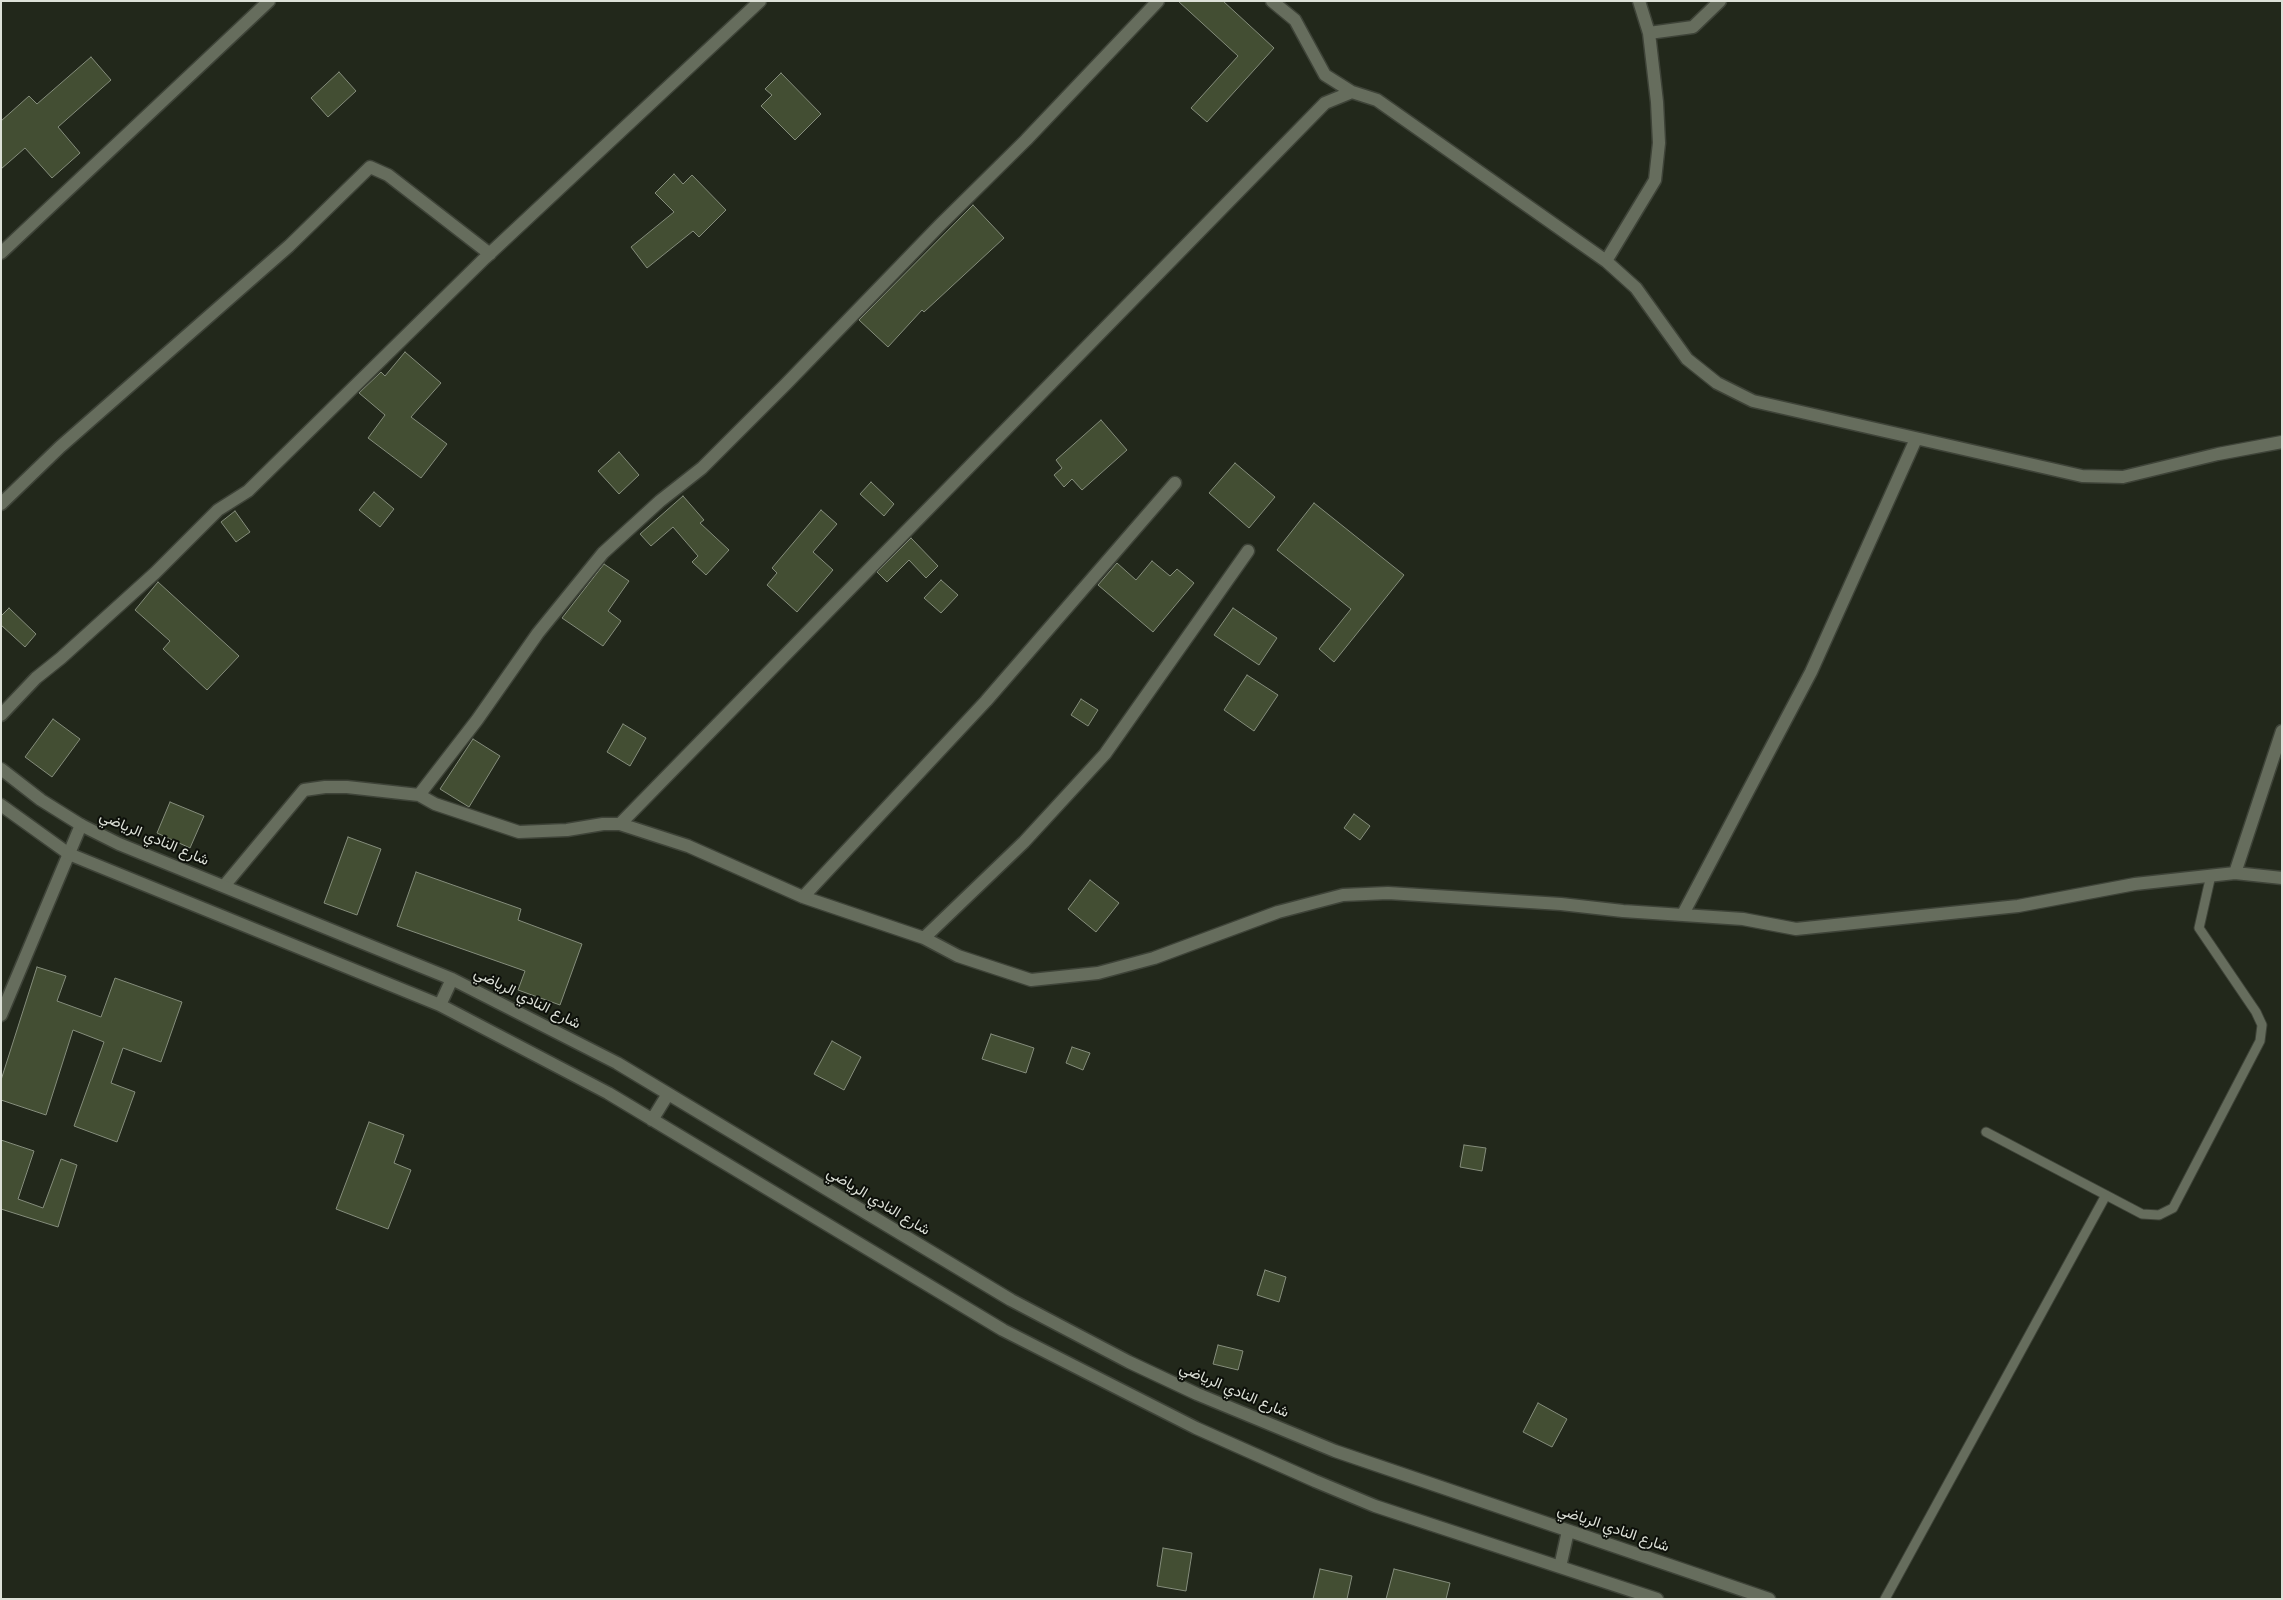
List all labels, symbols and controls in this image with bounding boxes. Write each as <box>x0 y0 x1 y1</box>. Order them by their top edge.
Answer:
street label: شارع النادي الرياضي <box>97 808 211 870</box>
street label: شارع النادي الرياضي <box>471 964 583 1034</box>
street label: شارع النادي الرياضي <box>823 1164 933 1240</box>
street label: شارع النادي الرياضي <box>1177 1360 1291 1422</box>
street label: شارع النادي الرياضي <box>1555 1501 1671 1557</box>

